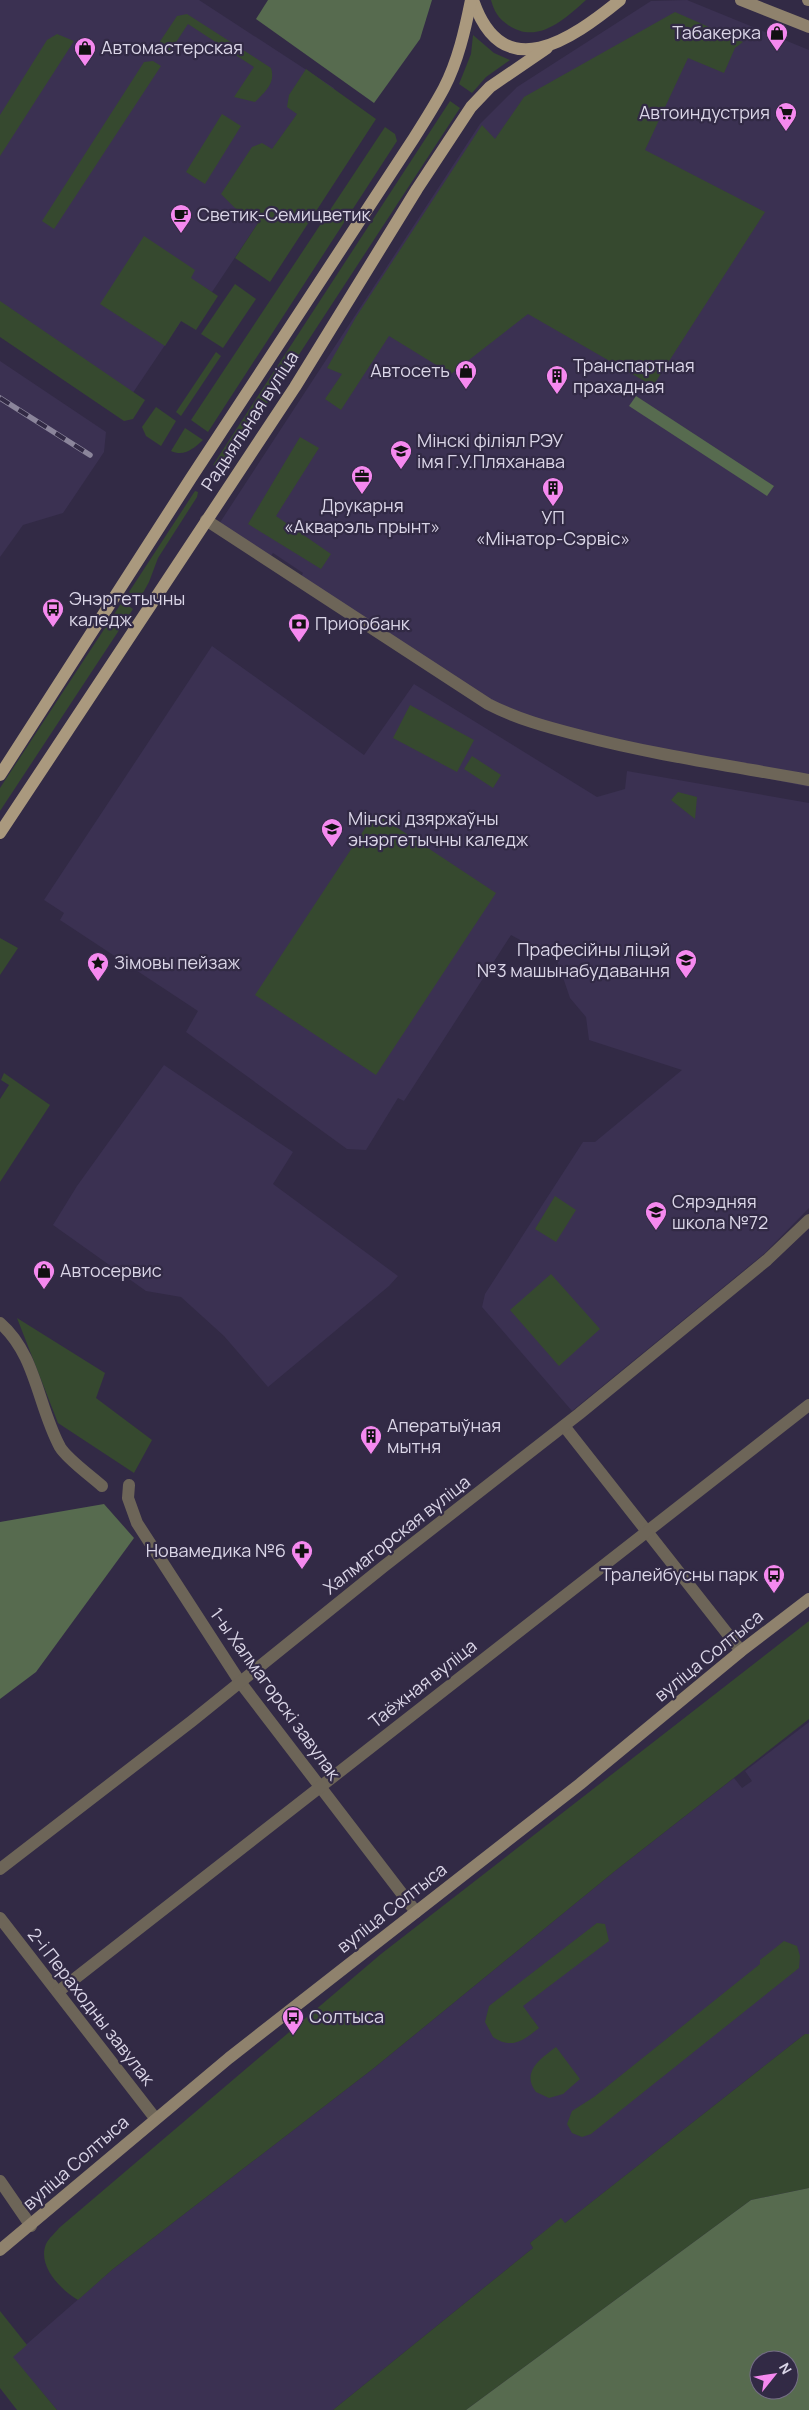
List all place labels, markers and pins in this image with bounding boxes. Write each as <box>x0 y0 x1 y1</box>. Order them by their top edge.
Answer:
place label: Табакерка <box>672 20 761 44</box>
shop icon: Табакерка <box>765 21 789 52</box>
place label: Автомастерская <box>101 35 243 59</box>
shop icon: Автомастерская <box>73 36 97 67</box>
place label: Автоиндустрия <box>639 100 770 124</box>
supermarket icon: Автоиндустрия <box>774 101 798 132</box>
place label: Светик-Семицветик <box>197 202 372 226</box>
cafe icon: Светик-Семицветик <box>169 203 193 234</box>
place label: Транспартная прахадная <box>573 353 695 398</box>
place label: Автосеть <box>370 358 450 382</box>
shop icon: Автосеть <box>454 359 478 390</box>
building icon: Транспартная прахадная <box>545 364 569 395</box>
place label: Мінскі філіял РЭУ імя Г.У.Пляханава <box>417 428 565 473</box>
school or university icon: Мінскі філіял РЭУ імя Г.У.Пляханава <box>389 439 413 470</box>
office icon: Друкарня «Акварэль прынт» <box>350 464 374 495</box>
building icon: УП «Мінатор-Сэрвіс» <box>541 476 565 507</box>
place label: Друкарня «Акварэль прынт» <box>284 493 440 538</box>
place label: УП «Мінатор-Сэрвіс» <box>476 505 630 550</box>
place label: Энэргетычны каледж <box>69 586 185 631</box>
bus stop icon: Энэргетычны каледж <box>41 597 65 628</box>
place label: Приорбанк <box>315 611 411 635</box>
bank icon: Приорбанк <box>287 612 311 643</box>
place label: Мінскі дзяржаўны энэргетычны каледж <box>348 806 529 851</box>
school or university icon: Мінскі дзяржаўны энэргетычны каледж <box>320 817 344 848</box>
place label: Прафесійны ліцэй №3 машынабудавання <box>477 937 670 982</box>
school or university icon: Прафесійны ліцэй №3 машынабудавання <box>674 948 698 979</box>
place label: Зімовы пейзаж <box>114 950 240 974</box>
place icon: Зімовы пейзаж <box>86 951 110 982</box>
place label: Сярэдняя школа №72 <box>672 1189 768 1234</box>
school or university icon: Сярэдняя школа №72 <box>644 1200 668 1231</box>
place label: Автосервис <box>60 1258 162 1282</box>
shop icon: Автосервис <box>32 1259 56 1290</box>
place label: Аператыўная мытня <box>387 1413 501 1458</box>
building icon: Аператыўная мытня <box>359 1424 383 1455</box>
place label: Новамедика №6 <box>146 1538 286 1562</box>
pharmacy icon: Новамедика №6 <box>290 1539 314 1570</box>
place label: Тралейбусны парк <box>601 1562 759 1586</box>
bus stop icon: Тралейбусны парк <box>762 1563 786 1594</box>
place label: Солтыса <box>309 2004 384 2028</box>
bus stop icon: Солтыса <box>281 2005 305 2036</box>

